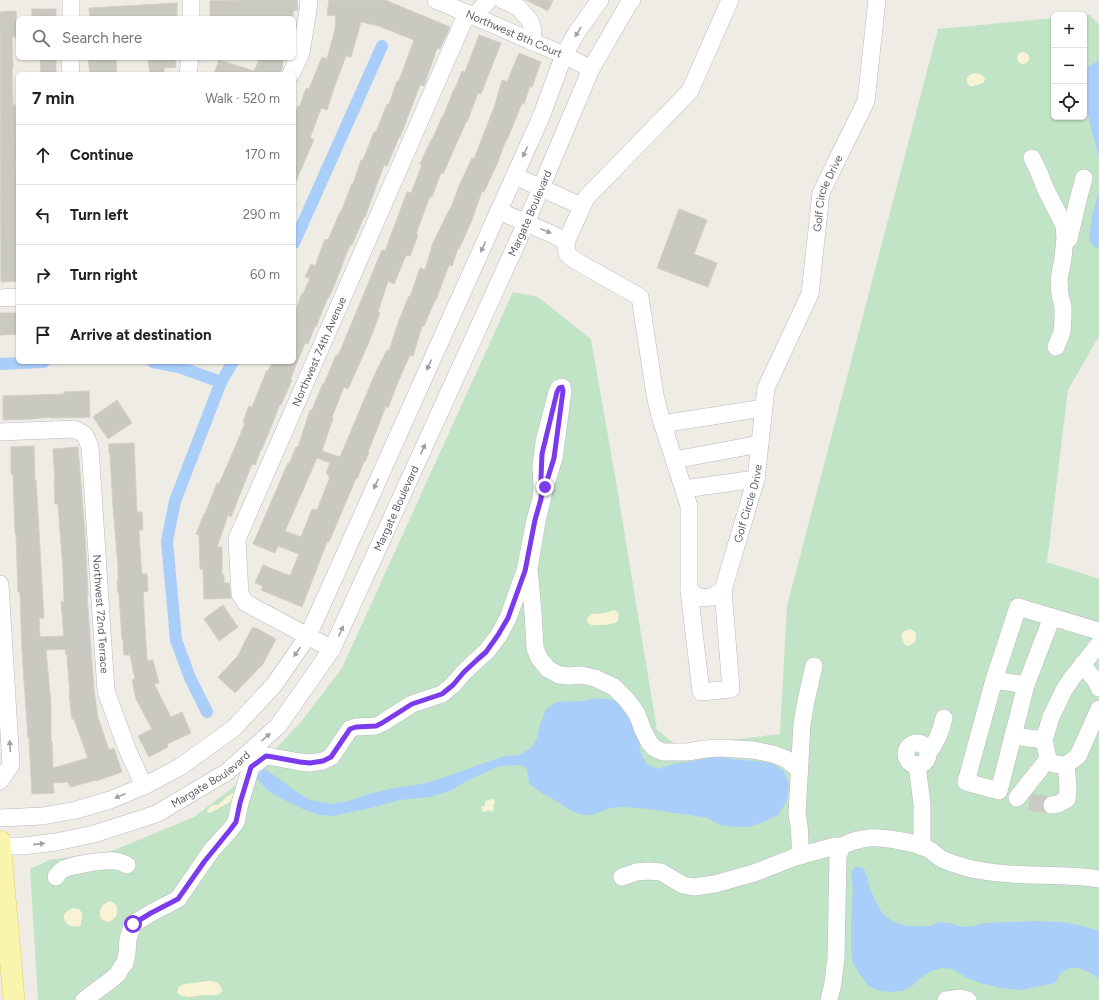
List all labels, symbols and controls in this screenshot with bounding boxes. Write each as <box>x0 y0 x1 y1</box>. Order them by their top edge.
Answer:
street label: Northwest 8th Court <box>464 7 564 60</box>
map controls <box>1051 12 1087 120</box>
button: + <box>1051 12 1087 48</box>
search box <box>16 16 296 60</box>
icon: search <box>30 27 52 49</box>
one-way arrow <box>574 27 582 37</box>
text: Search here <box>62 29 142 47</box>
button: − <box>1051 48 1087 84</box>
button: locate <box>1051 84 1087 120</box>
text: 7 min <box>32 88 74 108</box>
text: Walk · 520 m <box>205 91 280 106</box>
icon: ahead <box>32 144 54 166</box>
text: Continue <box>70 146 133 164</box>
text: 170 m <box>245 147 280 162</box>
one-way arrow <box>522 147 528 158</box>
street label: Golf Circle Drive <box>810 153 845 233</box>
street label: Margate Boulevard <box>505 168 554 258</box>
icon: left <box>32 204 54 226</box>
text: Turn left <box>70 206 128 224</box>
text: 290 m <box>243 207 280 222</box>
one-way arrow <box>540 229 552 235</box>
one-way arrow <box>480 241 486 252</box>
icon: right <box>32 264 54 286</box>
text: Turn right <box>70 266 138 284</box>
text: 60 m <box>250 267 280 282</box>
street label: Northwest 74th Avenue <box>289 295 349 408</box>
icon: arrive <box>32 324 54 346</box>
text: Arrive at destination <box>70 326 211 344</box>
one-way arrow <box>426 359 432 371</box>
one-way arrow <box>420 443 426 455</box>
street label: Margate Boulevard <box>371 464 421 553</box>
street label: Golf Circle Drive <box>731 464 764 544</box>
one-way arrow <box>373 478 379 489</box>
route end <box>536 478 554 496</box>
street label: Northwest 72nd Terrace <box>91 554 111 674</box>
one-way arrow <box>338 626 344 637</box>
one-way arrow <box>293 647 301 657</box>
one-way arrow <box>261 732 271 742</box>
one-way arrow <box>7 740 14 752</box>
street label: Margate Boulevard <box>169 748 253 810</box>
one-way arrow <box>114 793 126 800</box>
one-way arrow <box>33 841 45 847</box>
route start <box>124 915 142 933</box>

